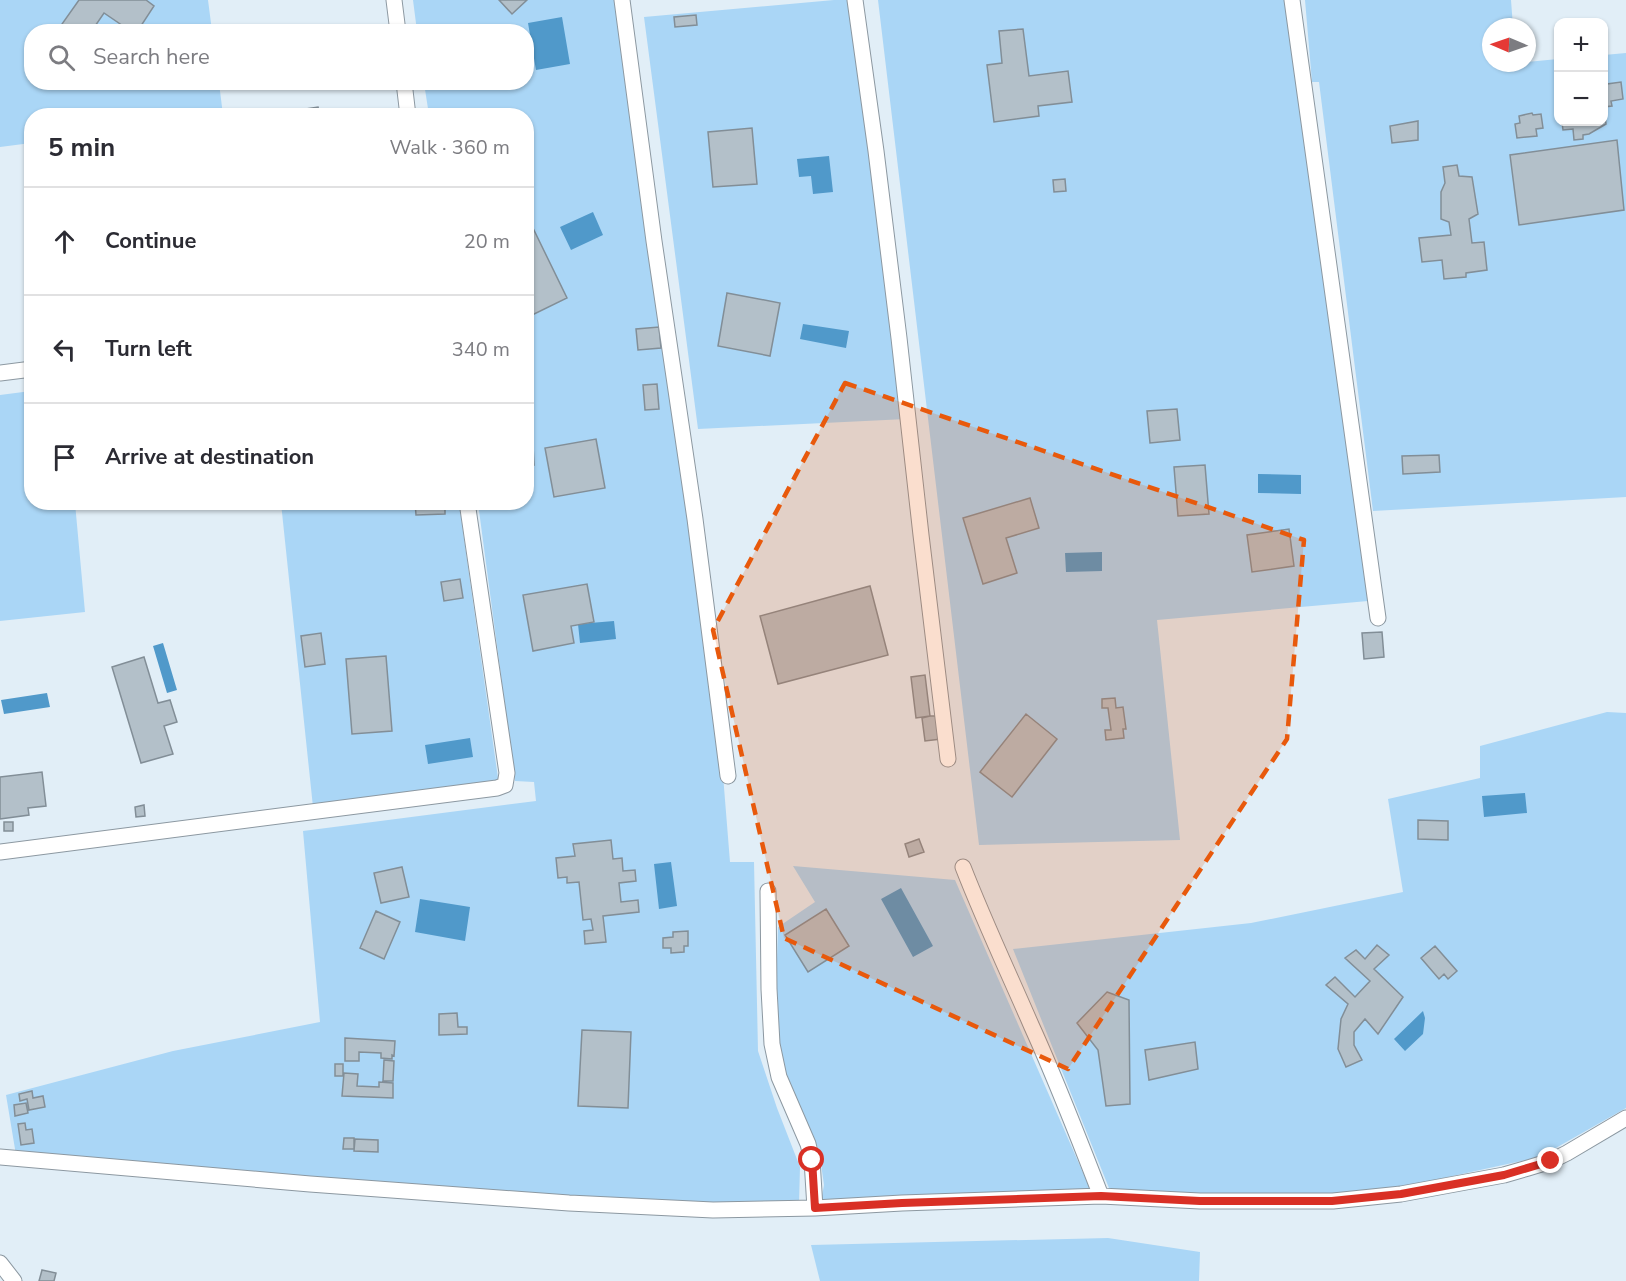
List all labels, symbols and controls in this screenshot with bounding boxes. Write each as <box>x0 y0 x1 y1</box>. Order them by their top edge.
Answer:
north arrow <box>1482 18 1536 72</box>
map controls <box>1554 18 1608 126</box>
button: + <box>1554 18 1608 72</box>
search box <box>24 24 534 90</box>
icon: search <box>45 41 78 74</box>
text: Search here <box>93 42 210 72</box>
button: − <box>1554 72 1608 126</box>
text: 5 min <box>48 130 115 165</box>
text: Walk · 360 m <box>390 134 510 161</box>
icon: ahead <box>48 225 81 258</box>
text: Continue <box>105 226 196 256</box>
text: 20 m <box>464 228 510 255</box>
icon: left <box>48 333 81 366</box>
text: Turn left <box>105 334 192 364</box>
text: 340 m <box>452 336 510 363</box>
icon: arrive <box>48 441 81 474</box>
text: Arrive at destination <box>105 442 314 472</box>
route start <box>798 1146 824 1172</box>
route end <box>1537 1147 1563 1173</box>

